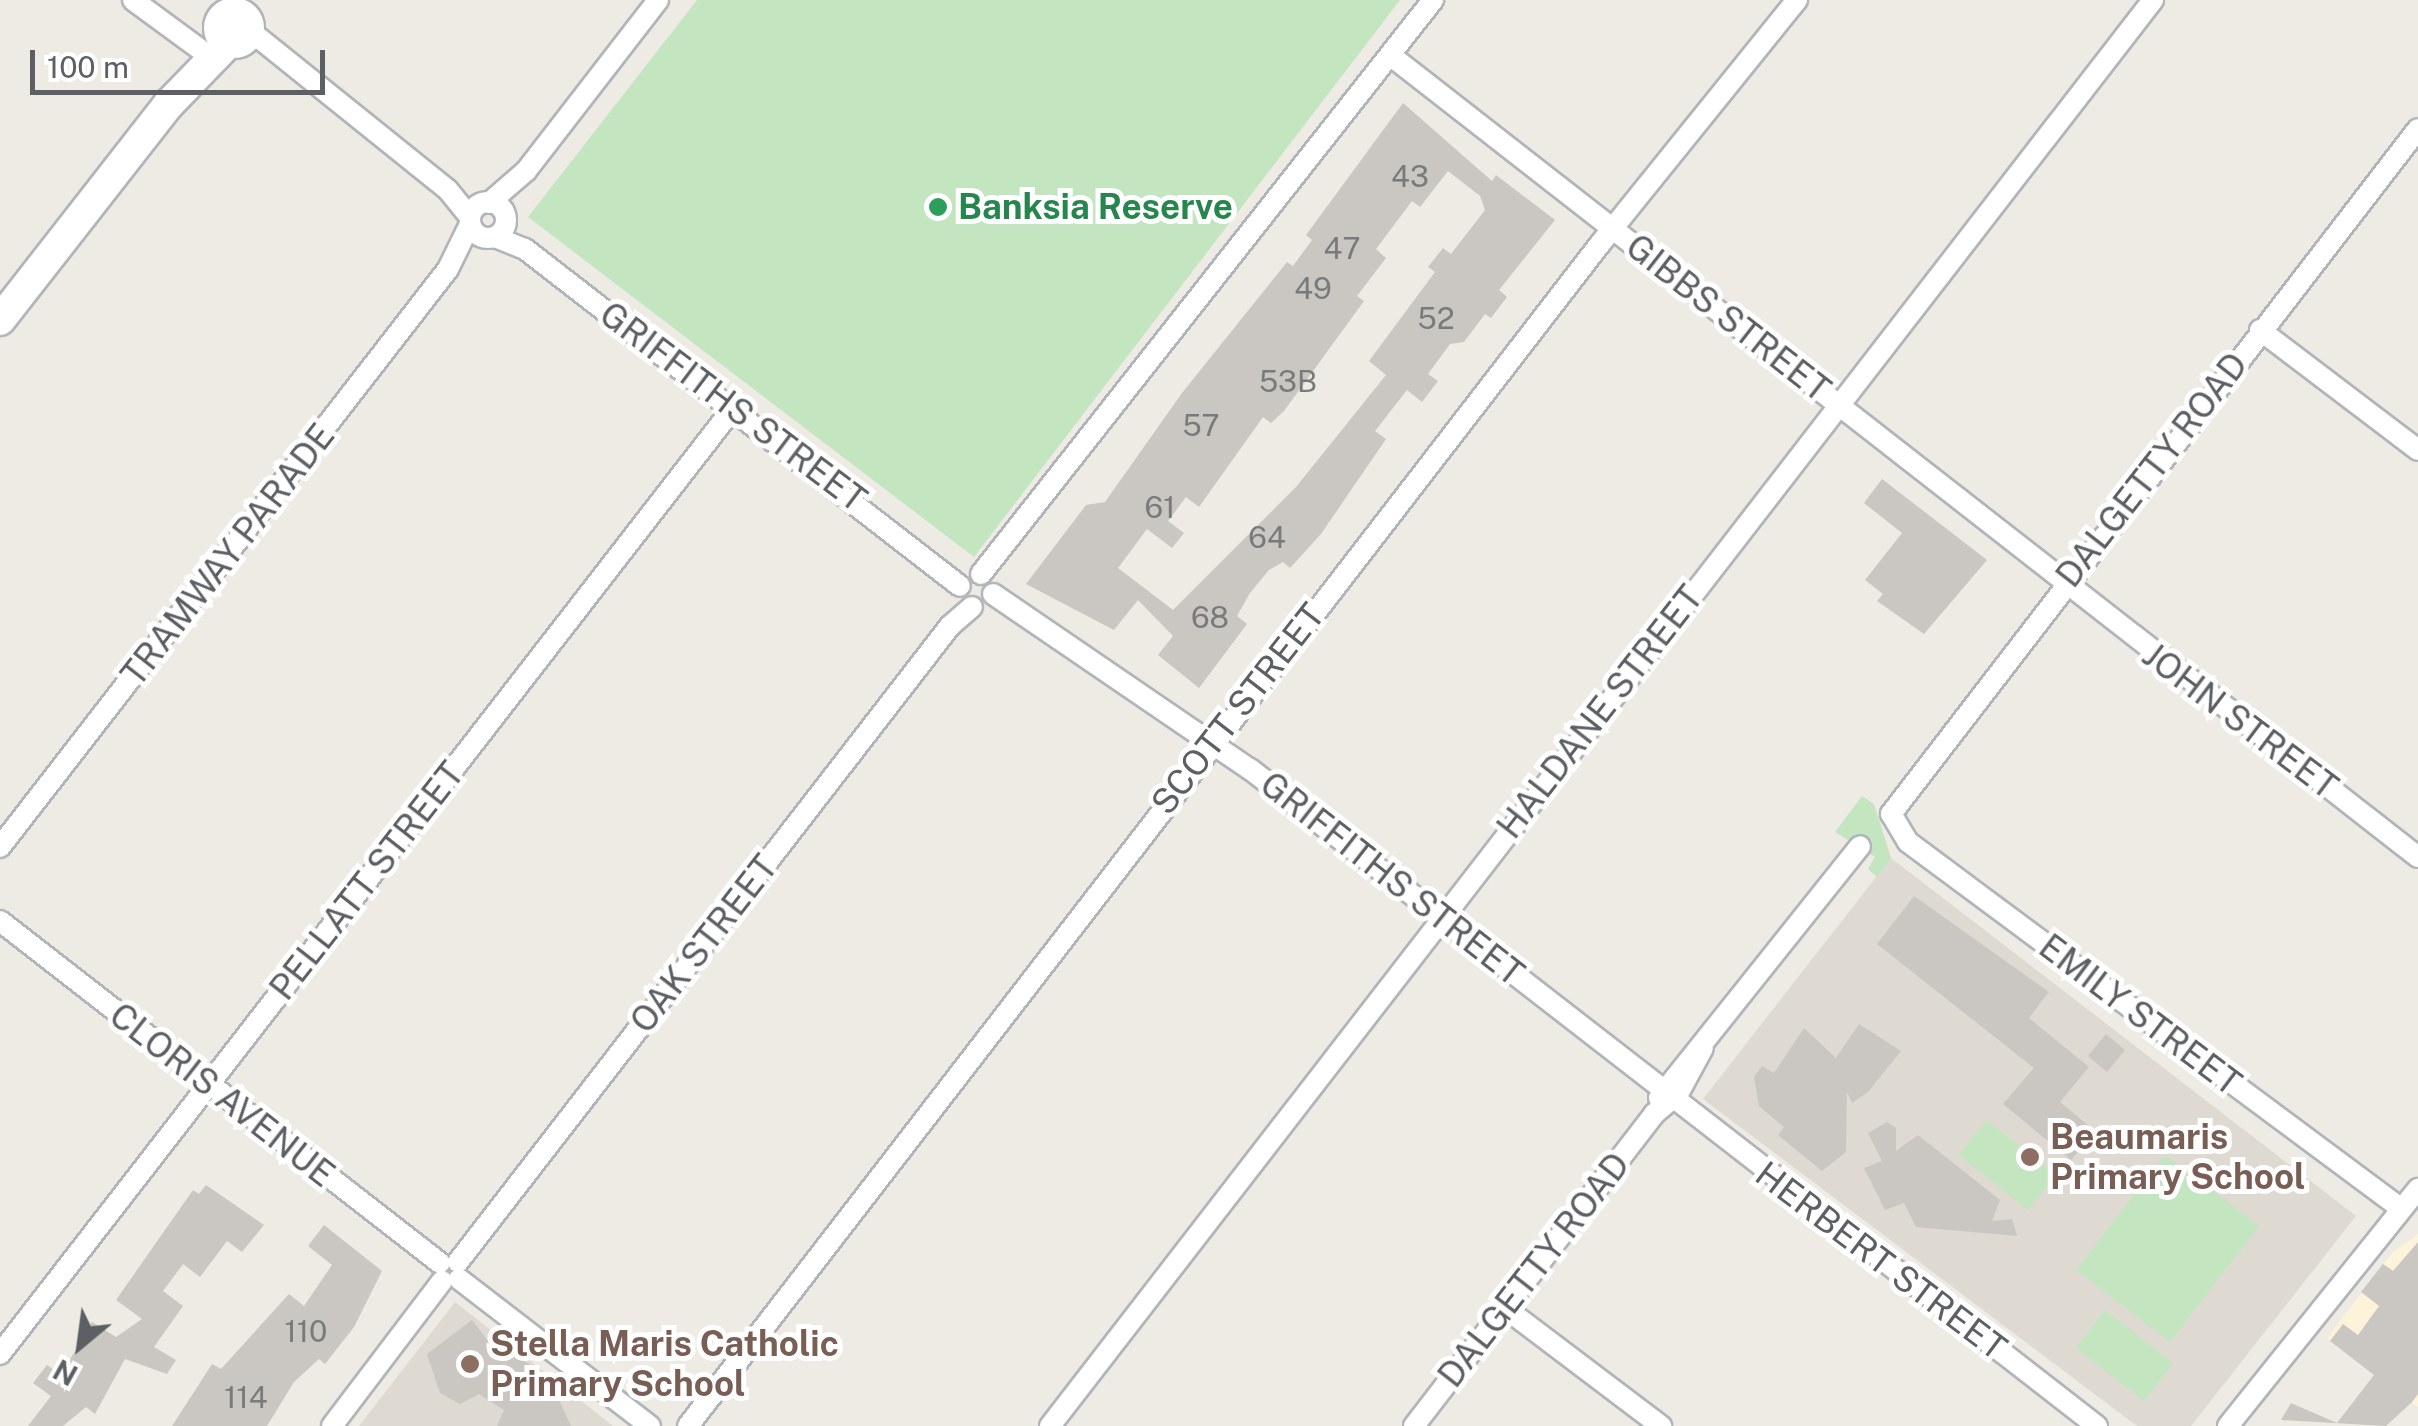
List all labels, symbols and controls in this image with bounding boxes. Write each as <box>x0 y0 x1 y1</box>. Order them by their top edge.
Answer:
scale bar <box>35 30 330 92</box>
text: 100 m <box>47 49 129 85</box>
house number: 43 <box>1391 158 1429 194</box>
place label: Banksia Reserve <box>958 186 1233 228</box>
marker: Banksia Reserve <box>927 196 949 218</box>
street label: GIBBS STREET <box>1618 225 1838 411</box>
house number: 47 <box>1324 230 1360 266</box>
house number: 49 <box>1294 270 1332 306</box>
street label: GRIFFITHS STREET <box>592 293 874 521</box>
house number: 52 <box>1417 300 1455 336</box>
street label: DALGETTY ROAD <box>2047 344 2257 596</box>
house number: 53B <box>1259 363 1317 399</box>
house number: 57 <box>1182 407 1220 443</box>
street label: TRAMWAY PARADE <box>112 415 344 695</box>
house number: 61 <box>1145 489 1175 525</box>
house number: 64 <box>1248 519 1286 555</box>
street label: HALDANE STREET <box>1488 577 1712 847</box>
street label: SCOTT STREET <box>1143 595 1333 823</box>
house number: 68 <box>1191 599 1229 635</box>
street label: JOHN STREET <box>2134 634 2346 808</box>
street label: PELLATT STREET <box>261 754 473 1008</box>
street label: GRIFFITHS STREET <box>1252 763 1532 995</box>
street label: OAK STREET <box>622 847 786 1041</box>
street label: EMILY STREET <box>2031 925 2249 1105</box>
street label: CLORIS AVENUE <box>101 994 343 1196</box>
place label: Beaumaris Primary School <box>2050 1116 2306 1198</box>
street label: DALGETTY ROAD <box>1429 1144 1639 1396</box>
marker: Beaumaris Primary School <box>2019 1146 2041 1168</box>
street label: HERBERT STREET <box>1747 1153 2015 1369</box>
north arrow <box>30 1296 130 1396</box>
house number: 110 <box>285 1313 327 1349</box>
place label: Stella Maris Catholic Primary School <box>490 1323 839 1405</box>
text: N <box>48 1353 83 1392</box>
marker: Stella Maris Catholic Primary School <box>459 1353 481 1375</box>
house number: 114 <box>224 1379 268 1415</box>

